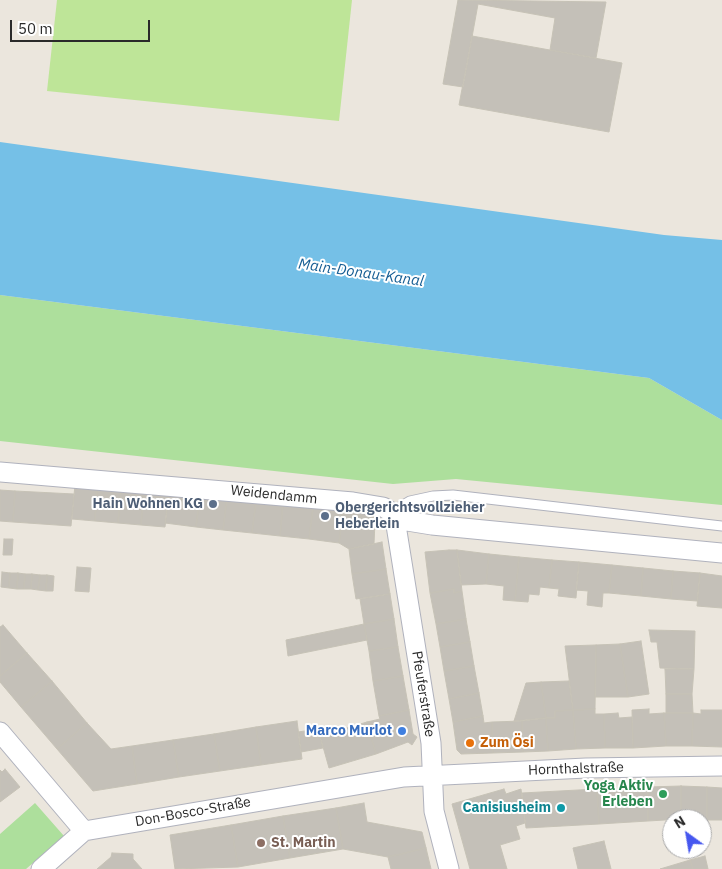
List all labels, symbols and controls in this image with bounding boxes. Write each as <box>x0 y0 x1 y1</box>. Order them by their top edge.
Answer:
scale bar <box>12 10 152 42</box>
text: 50 m <box>18 19 53 38</box>
water label: Main-Donau-Kanal <box>297 255 425 291</box>
street label: Weidendamm <box>230 482 318 508</box>
place label: Hain Wohnen KG <box>93 496 203 512</box>
marker: Hain Wohnen KG <box>207 498 219 510</box>
place label: Obergerichtsvollzieher Heberlein <box>335 500 485 532</box>
marker: Obergerichtsvollzieher Heberlein <box>319 510 331 522</box>
street label: Pfeuferstraße <box>408 650 438 738</box>
place label: Marco Murlot <box>306 723 392 739</box>
marker: Marco Murlot <box>396 725 408 737</box>
place label: Zum Ösi <box>480 735 534 751</box>
marker: Zum Ösi <box>464 737 476 749</box>
street label: Hornthalstraße <box>528 759 624 779</box>
place label: Yoga Aktiv Erleben <box>583 778 653 810</box>
marker: Yoga Aktiv Erleben <box>657 788 669 800</box>
street label: Don-Bosco-Straße <box>134 794 252 830</box>
place label: Canisiusheim <box>462 800 551 816</box>
marker: Canisiusheim <box>555 802 567 814</box>
north arrow <box>662 809 712 859</box>
text: N <box>671 812 689 832</box>
place label: St. Martin <box>271 835 336 851</box>
marker: St. Martin <box>255 837 267 849</box>

